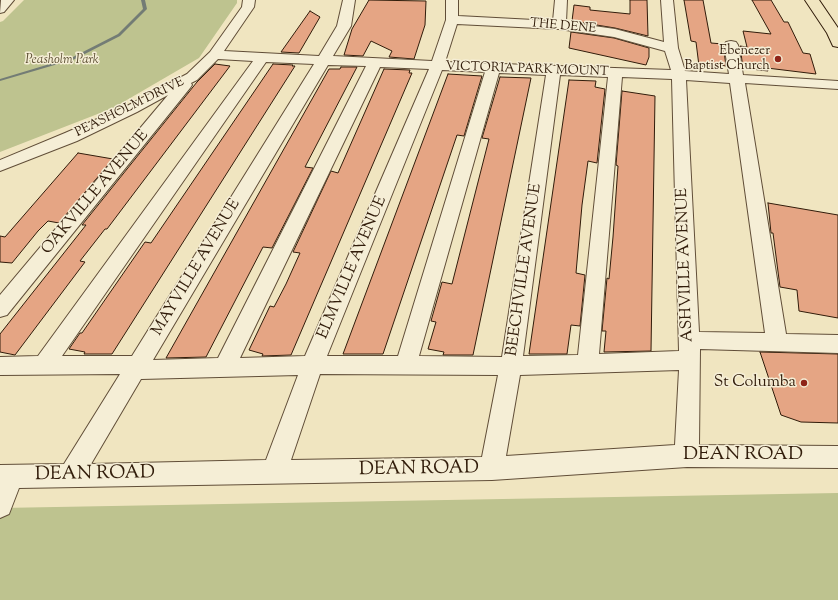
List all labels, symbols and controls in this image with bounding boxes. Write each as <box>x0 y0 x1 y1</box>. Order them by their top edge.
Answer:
street label: THE DENE <box>529 16 597 38</box>
place label: Ebenezer Baptist Church <box>685 44 770 75</box>
park label: Peasholm Park <box>25 53 99 69</box>
marker: Ebenezer Baptist Church <box>773 54 783 64</box>
street label: VICTORIA PARK MOUNT <box>445 59 609 81</box>
street label: PEASHOLM DRIVE <box>73 75 187 141</box>
street label: OAKVILLE AVENUE <box>38 127 154 259</box>
street label: BEECHVILLE AVENUE <box>503 182 547 358</box>
street label: ASHVILLE AVENUE <box>674 188 698 342</box>
street label: ELMVILLE AVENUE <box>314 194 392 342</box>
street label: MAYVILLE AVENUE <box>149 196 245 340</box>
place label: St Columba <box>714 373 796 393</box>
marker: St Columba <box>799 378 809 388</box>
street label: DEAN ROAD <box>683 445 803 467</box>
street label: DEAN ROAD <box>359 458 479 482</box>
street label: DEAN ROAD <box>35 463 155 487</box>

